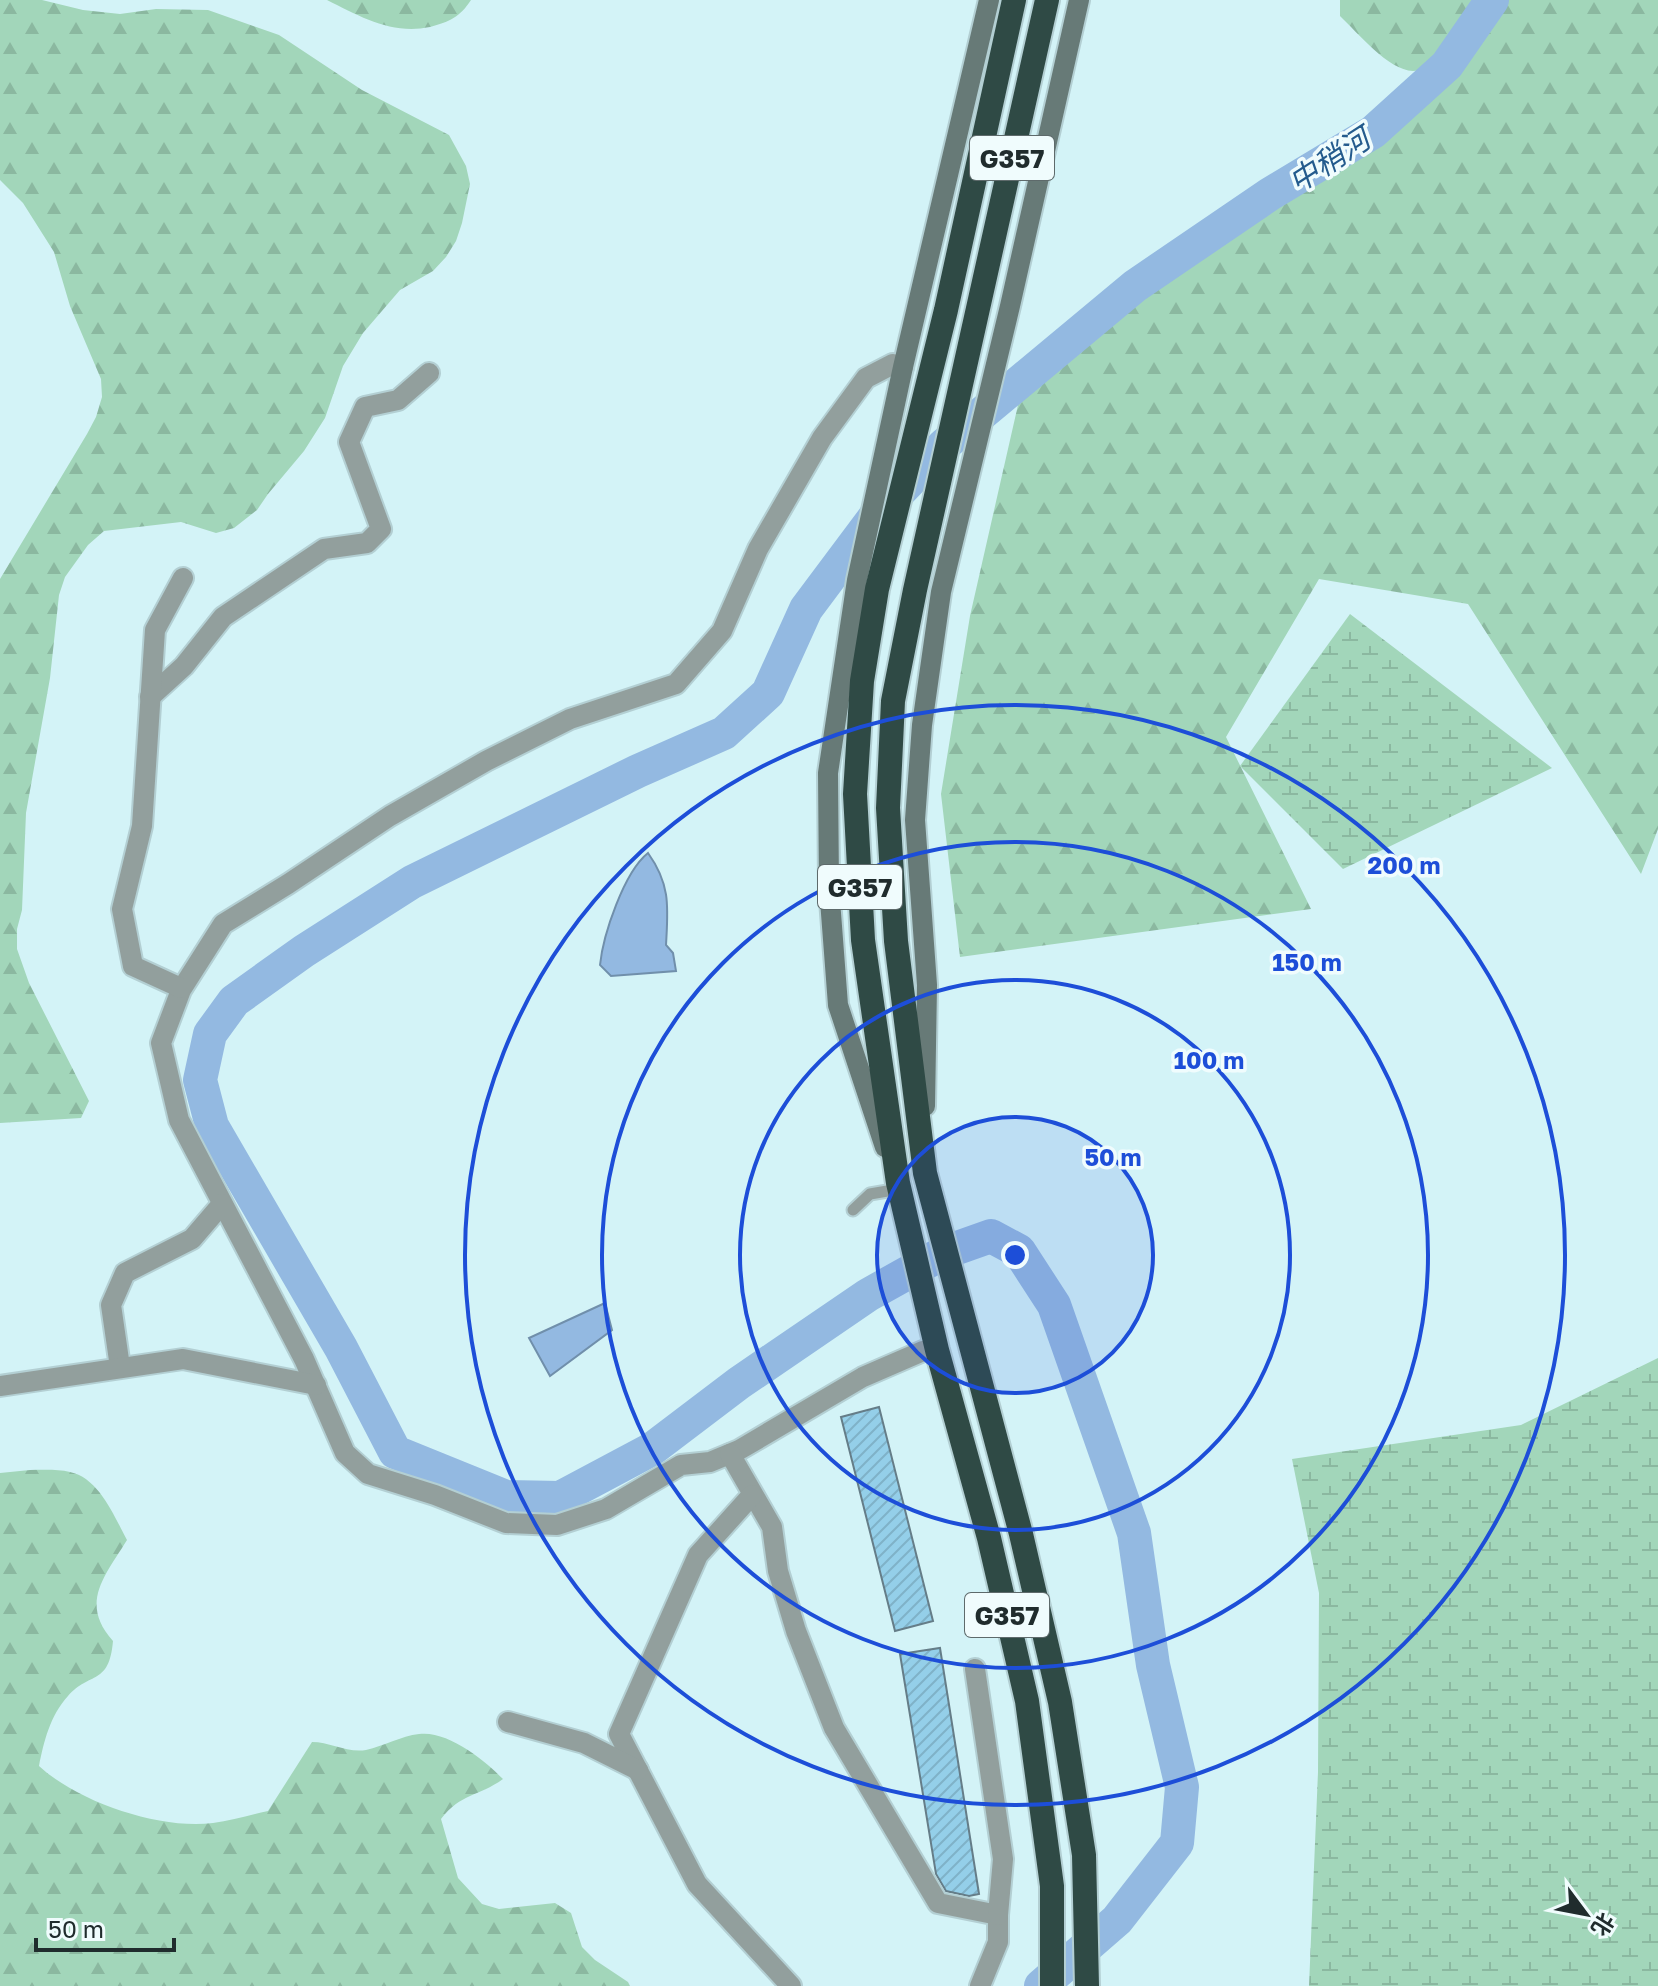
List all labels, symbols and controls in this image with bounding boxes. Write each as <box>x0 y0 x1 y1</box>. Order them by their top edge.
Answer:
water label: 中稍河 <box>1281 118 1381 200</box>
road number: G357 <box>970 136 1054 180</box>
text: 200 m <box>1368 850 1440 879</box>
road number: G357 <box>818 865 902 909</box>
text: 150 m <box>1272 947 1342 976</box>
text: 100 m <box>1174 1045 1244 1074</box>
text: 50 m <box>1084 1142 1142 1171</box>
centre of rings <box>1001 1241 1029 1269</box>
road number: G357 <box>965 1593 1049 1637</box>
north arrow <box>1546 1874 1626 1954</box>
scale bar <box>36 1902 174 1952</box>
text: 北 <box>1586 1908 1621 1941</box>
text: 50 m <box>48 1914 104 1943</box>

